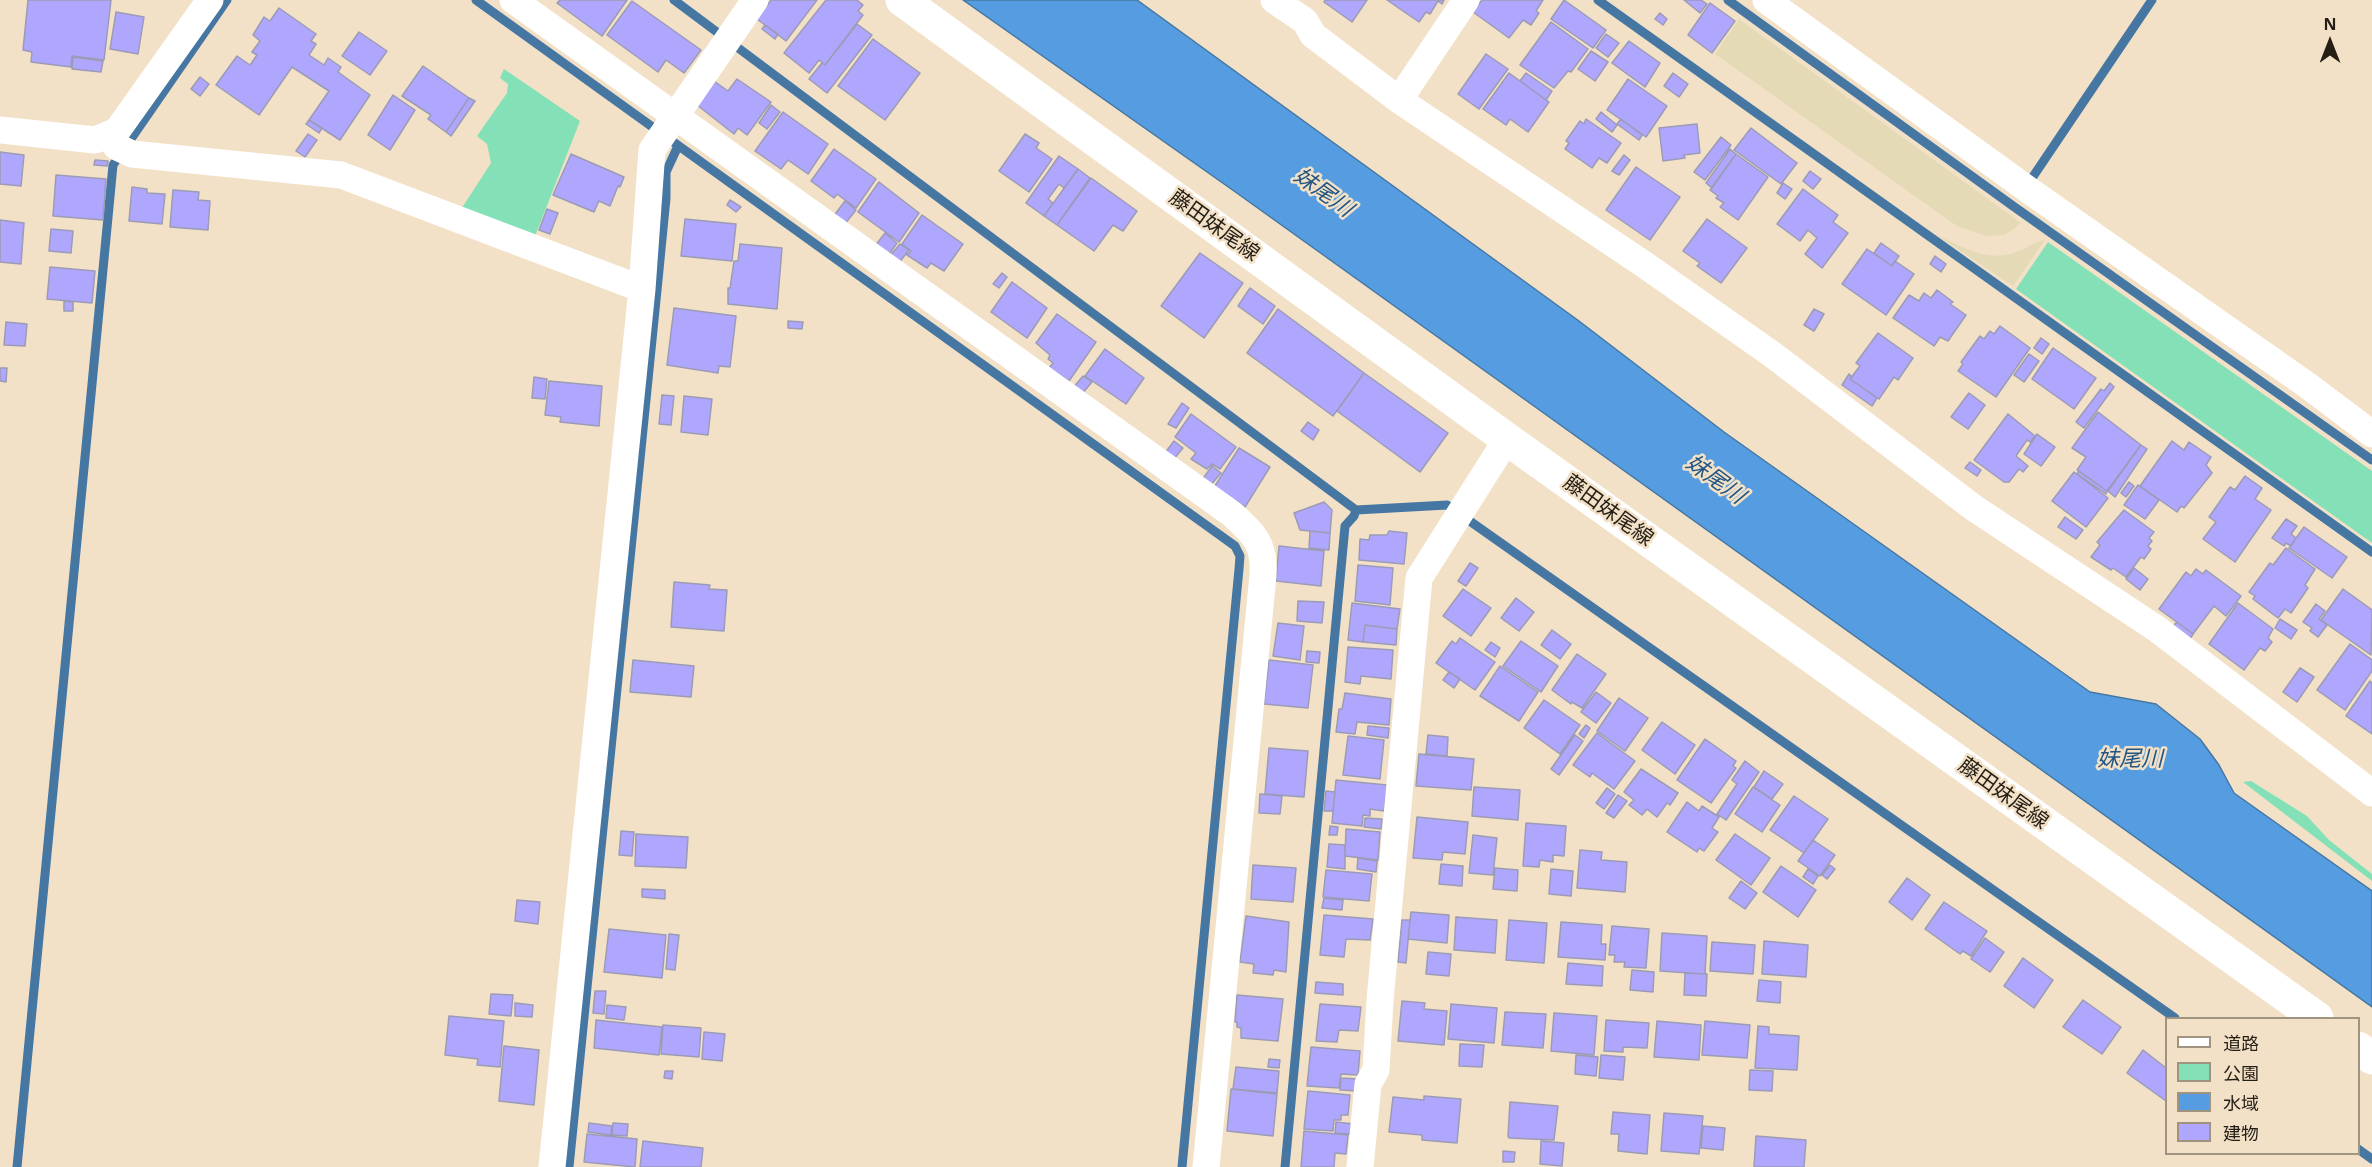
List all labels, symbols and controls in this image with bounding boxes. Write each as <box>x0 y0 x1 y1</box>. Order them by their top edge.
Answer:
north arrow <box>2300 12 2360 72</box>
text: N <box>2323 13 2337 35</box>
water label: 妹尾川 <box>1289 163 1357 223</box>
street label: 藤田妹尾線 <box>1164 185 1264 267</box>
water label: 妹尾川 <box>1681 450 1749 510</box>
street label: 藤田妹尾線 <box>1558 470 1658 552</box>
water label: 妹尾川 <box>2097 747 2163 773</box>
street label: 藤田妹尾線 <box>1953 753 2053 835</box>
legend <box>2165 1017 2360 1155</box>
text: 道路 <box>2223 1031 2259 1055</box>
text: 公園 <box>2223 1061 2259 1085</box>
text: 水域 <box>2223 1091 2259 1115</box>
text: 建物 <box>2223 1121 2259 1145</box>

